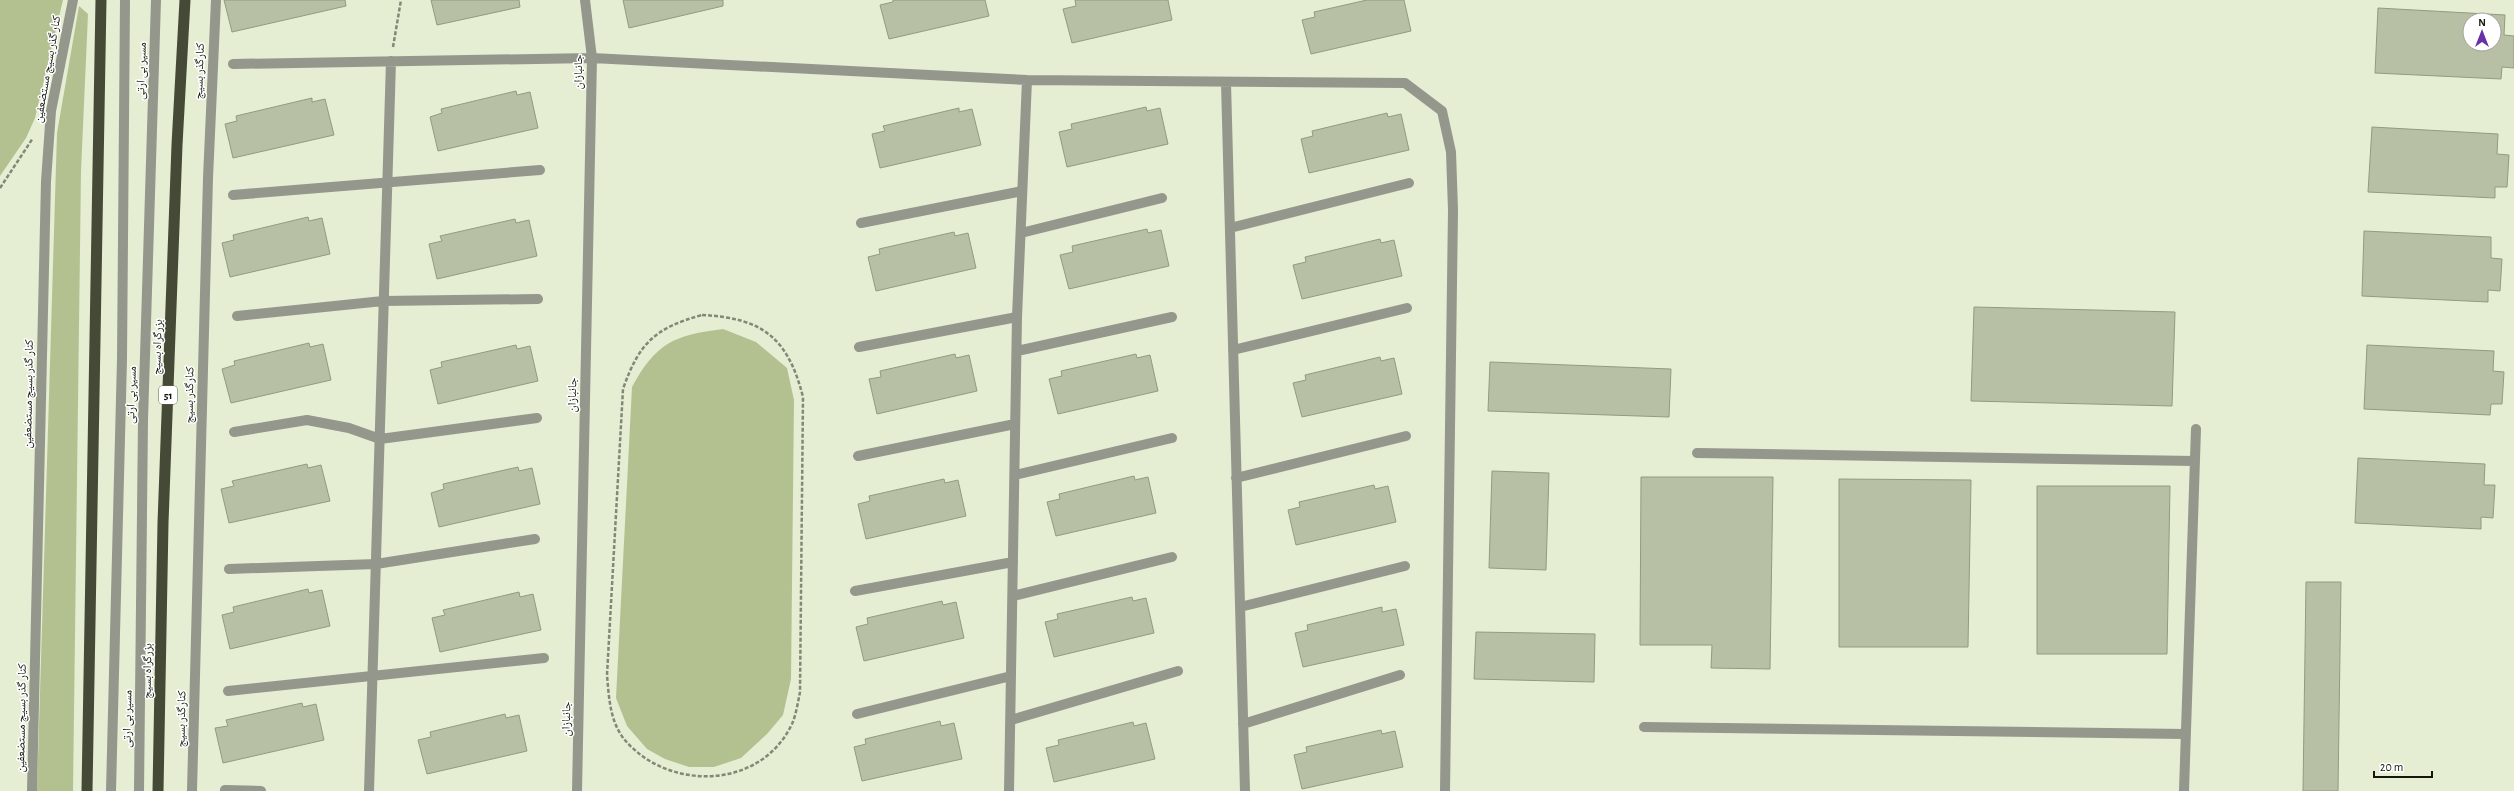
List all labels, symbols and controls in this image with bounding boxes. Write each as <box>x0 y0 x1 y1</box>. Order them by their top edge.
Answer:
north arrow <box>2462 12 2502 52</box>
street label: کنار گذر بسیج مستضعفین <box>32 14 64 124</box>
text: N <box>2478 17 2486 28</box>
street label: مسیر بی ارتی <box>134 42 149 100</box>
street label: کنارگذر بسیج <box>192 42 207 100</box>
street label: جانبازان <box>572 54 585 90</box>
street label: بزرگراه بسیج <box>150 319 165 375</box>
street label: کنار گذر بسیج مستضعفین <box>21 339 36 449</box>
street label: مسیر بی ارتی <box>124 366 139 424</box>
street label: کنارگذر بسیج <box>183 366 197 424</box>
street label: جانبازان <box>566 377 580 413</box>
road number: 51 <box>159 386 177 404</box>
street label: بزرگراه بسیج <box>141 643 155 699</box>
street label: کنار گذر بسیج مستضعفین <box>14 663 29 773</box>
street label: مسیر بی ارتی <box>120 690 135 748</box>
street label: کنارگذر بسیج <box>175 690 189 748</box>
street label: جانبازان <box>560 701 574 737</box>
scale bar <box>2374 753 2432 779</box>
text: 20 m <box>2380 761 2403 773</box>

